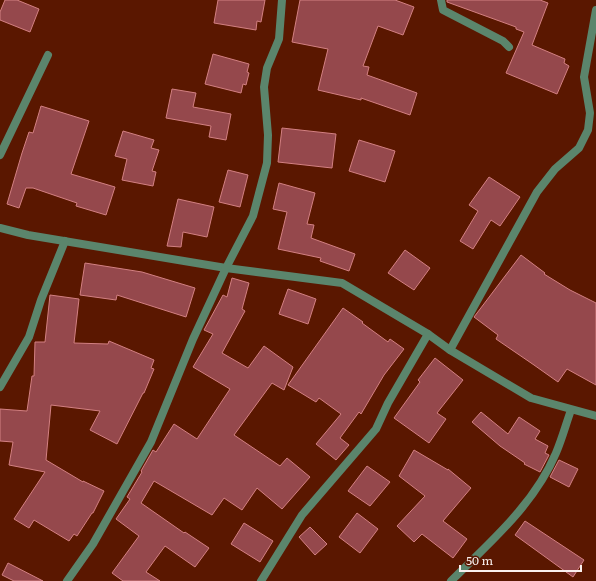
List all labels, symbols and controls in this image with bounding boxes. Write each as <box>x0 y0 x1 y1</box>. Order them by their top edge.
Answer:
scale bar <box>460 547 581 573</box>
text: 50 m <box>466 551 493 569</box>

